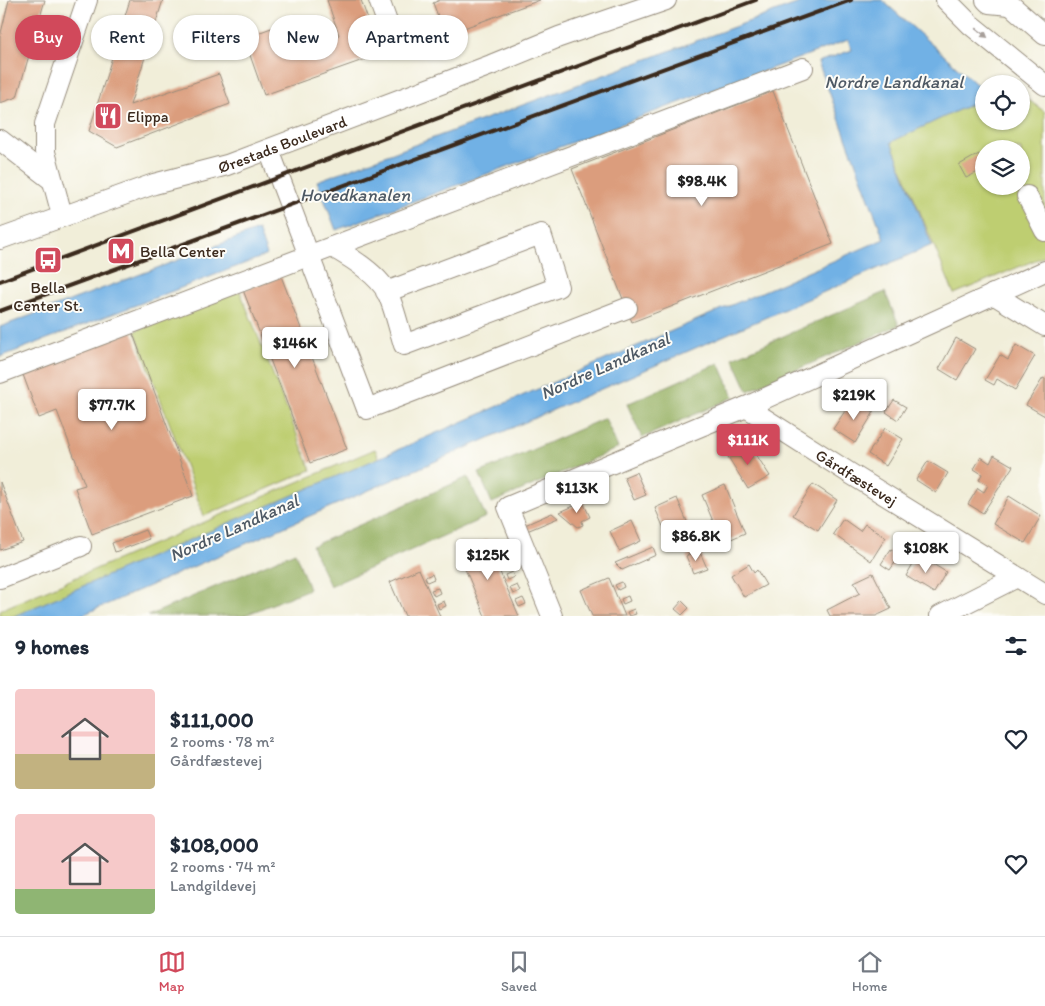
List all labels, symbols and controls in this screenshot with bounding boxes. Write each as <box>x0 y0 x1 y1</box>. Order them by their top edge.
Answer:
chip: Buy <box>15 15 81 60</box>
chip: Rent <box>91 15 163 60</box>
chip: Filters <box>173 15 259 60</box>
chip: New <box>269 15 338 60</box>
chip: Apartment <box>348 15 468 60</box>
one-way arrow <box>975 28 988 39</box>
water label: Nordre Landkanal <box>825 71 965 93</box>
map controls <box>975 75 1030 195</box>
button: locate <box>975 75 1030 130</box>
restaurant icon: Elippa <box>93 101 123 131</box>
place label: Elippa <box>127 107 169 126</box>
street label: Ørestads Boulevard <box>216 111 350 176</box>
button: layers <box>975 140 1030 195</box>
pin: $98.4K <box>661 164 743 207</box>
text: $98.4K <box>677 171 727 190</box>
water label: Hovedkanalen <box>300 184 411 206</box>
metro station icon: Bella Center <box>106 236 136 266</box>
place label: Bella Center <box>140 242 225 261</box>
bus stop icon: Bella Center St. <box>33 245 63 275</box>
place label: Bella Center St. <box>13 278 83 315</box>
pin: $146K <box>260 326 330 369</box>
water label: Nordre Landkanal <box>537 327 675 404</box>
text: $146K <box>273 333 317 352</box>
pin: $219K <box>819 378 889 421</box>
text: $219K <box>833 385 875 404</box>
pin: $77.7K <box>71 388 153 431</box>
text: $77.7K <box>89 395 135 414</box>
pin: $111K <box>713 424 783 466</box>
text: $111K <box>728 430 768 449</box>
street label: Gårdfæstevej <box>812 445 901 510</box>
pin: $113K <box>542 472 612 514</box>
text: $113K <box>556 478 598 497</box>
water label: Nordre Landkanal <box>166 489 304 566</box>
pin: $86.8K <box>655 520 737 562</box>
text: $86.8K <box>672 526 720 545</box>
pin: $108K <box>891 532 961 574</box>
pin: $125K <box>453 538 523 581</box>
text: $108K <box>904 538 948 557</box>
text: $125K <box>467 545 509 564</box>
icon: filters <box>1002 632 1030 660</box>
text: 9 homes <box>15 634 89 659</box>
text: $111,000 <box>170 707 254 732</box>
icon: home <box>55 709 115 769</box>
icon: heart <box>1002 725 1030 753</box>
text: 2 rooms · 78 m² <box>170 732 275 751</box>
text: Gårdfæstevej <box>170 751 262 770</box>
text: $108,000 <box>170 832 259 857</box>
icon: home <box>55 834 115 894</box>
icon: heart <box>1002 850 1030 878</box>
text: 2 rooms · 74 m² <box>170 857 275 876</box>
text: Landgildevej <box>170 876 256 895</box>
tab: Map <box>158 948 186 995</box>
tab: Saved <box>501 948 537 995</box>
tab: Home <box>852 948 887 995</box>

